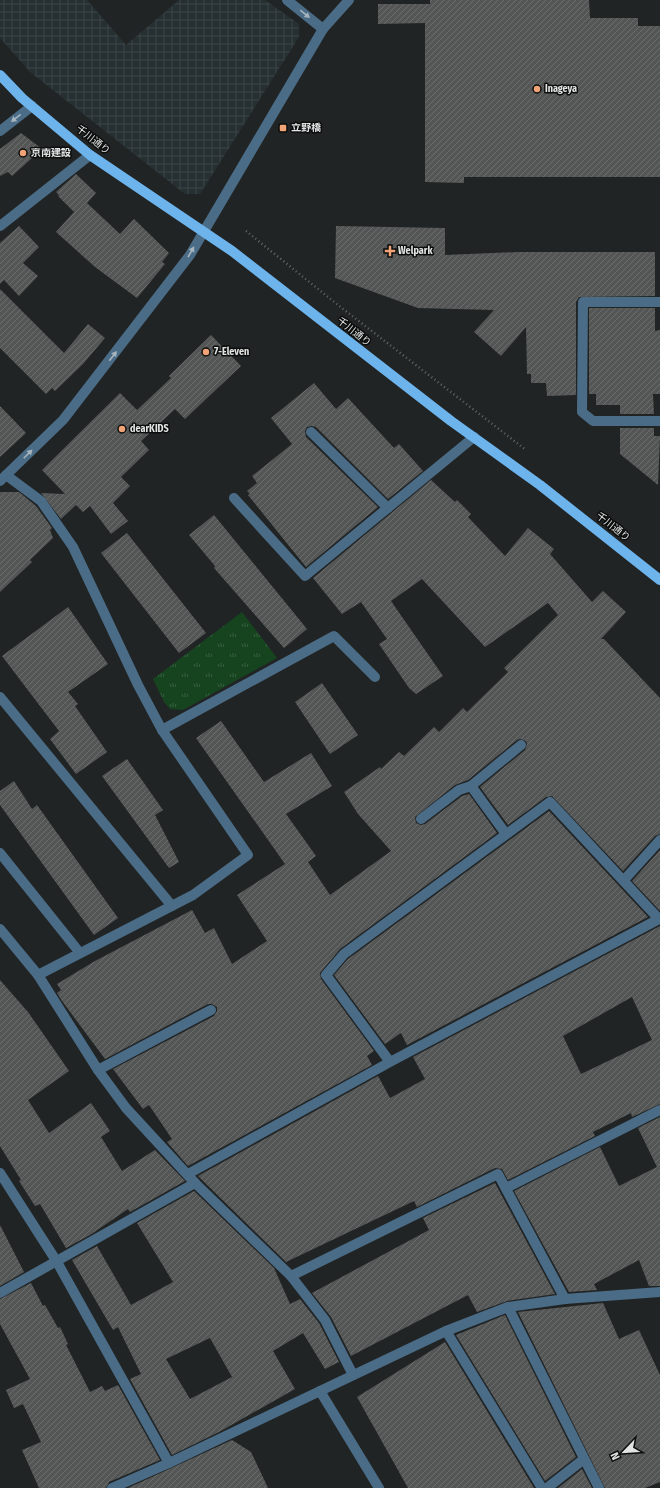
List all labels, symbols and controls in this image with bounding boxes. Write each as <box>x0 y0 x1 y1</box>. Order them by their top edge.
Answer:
one-way arrow <box>299 10 310 19</box>
place label: Inageya <box>545 83 577 95</box>
marker: Inageya <box>532 84 542 94</box>
one-way arrow <box>10 114 21 123</box>
place label: 立野橋 <box>291 122 321 134</box>
street label: 千川通り <box>74 123 112 157</box>
marker: 立野橋 <box>278 123 288 133</box>
place label: 京南建設 <box>31 147 71 159</box>
marker: 京南建設 <box>18 148 28 158</box>
place label: Welpark <box>398 245 433 257</box>
one-way arrow <box>188 246 195 258</box>
marker: Welpark <box>385 246 395 256</box>
street label: 千川通り <box>335 315 373 349</box>
place label: 7-Eleven <box>214 346 249 358</box>
marker: 7-Eleven <box>201 347 211 357</box>
one-way arrow <box>109 350 117 361</box>
place label: dearKIDS <box>130 423 169 435</box>
marker: dearKIDS <box>117 424 127 434</box>
one-way arrow <box>23 449 33 459</box>
street label: 千川通り <box>594 510 632 544</box>
north arrow <box>604 1432 644 1472</box>
text: N <box>608 1450 623 1462</box>

